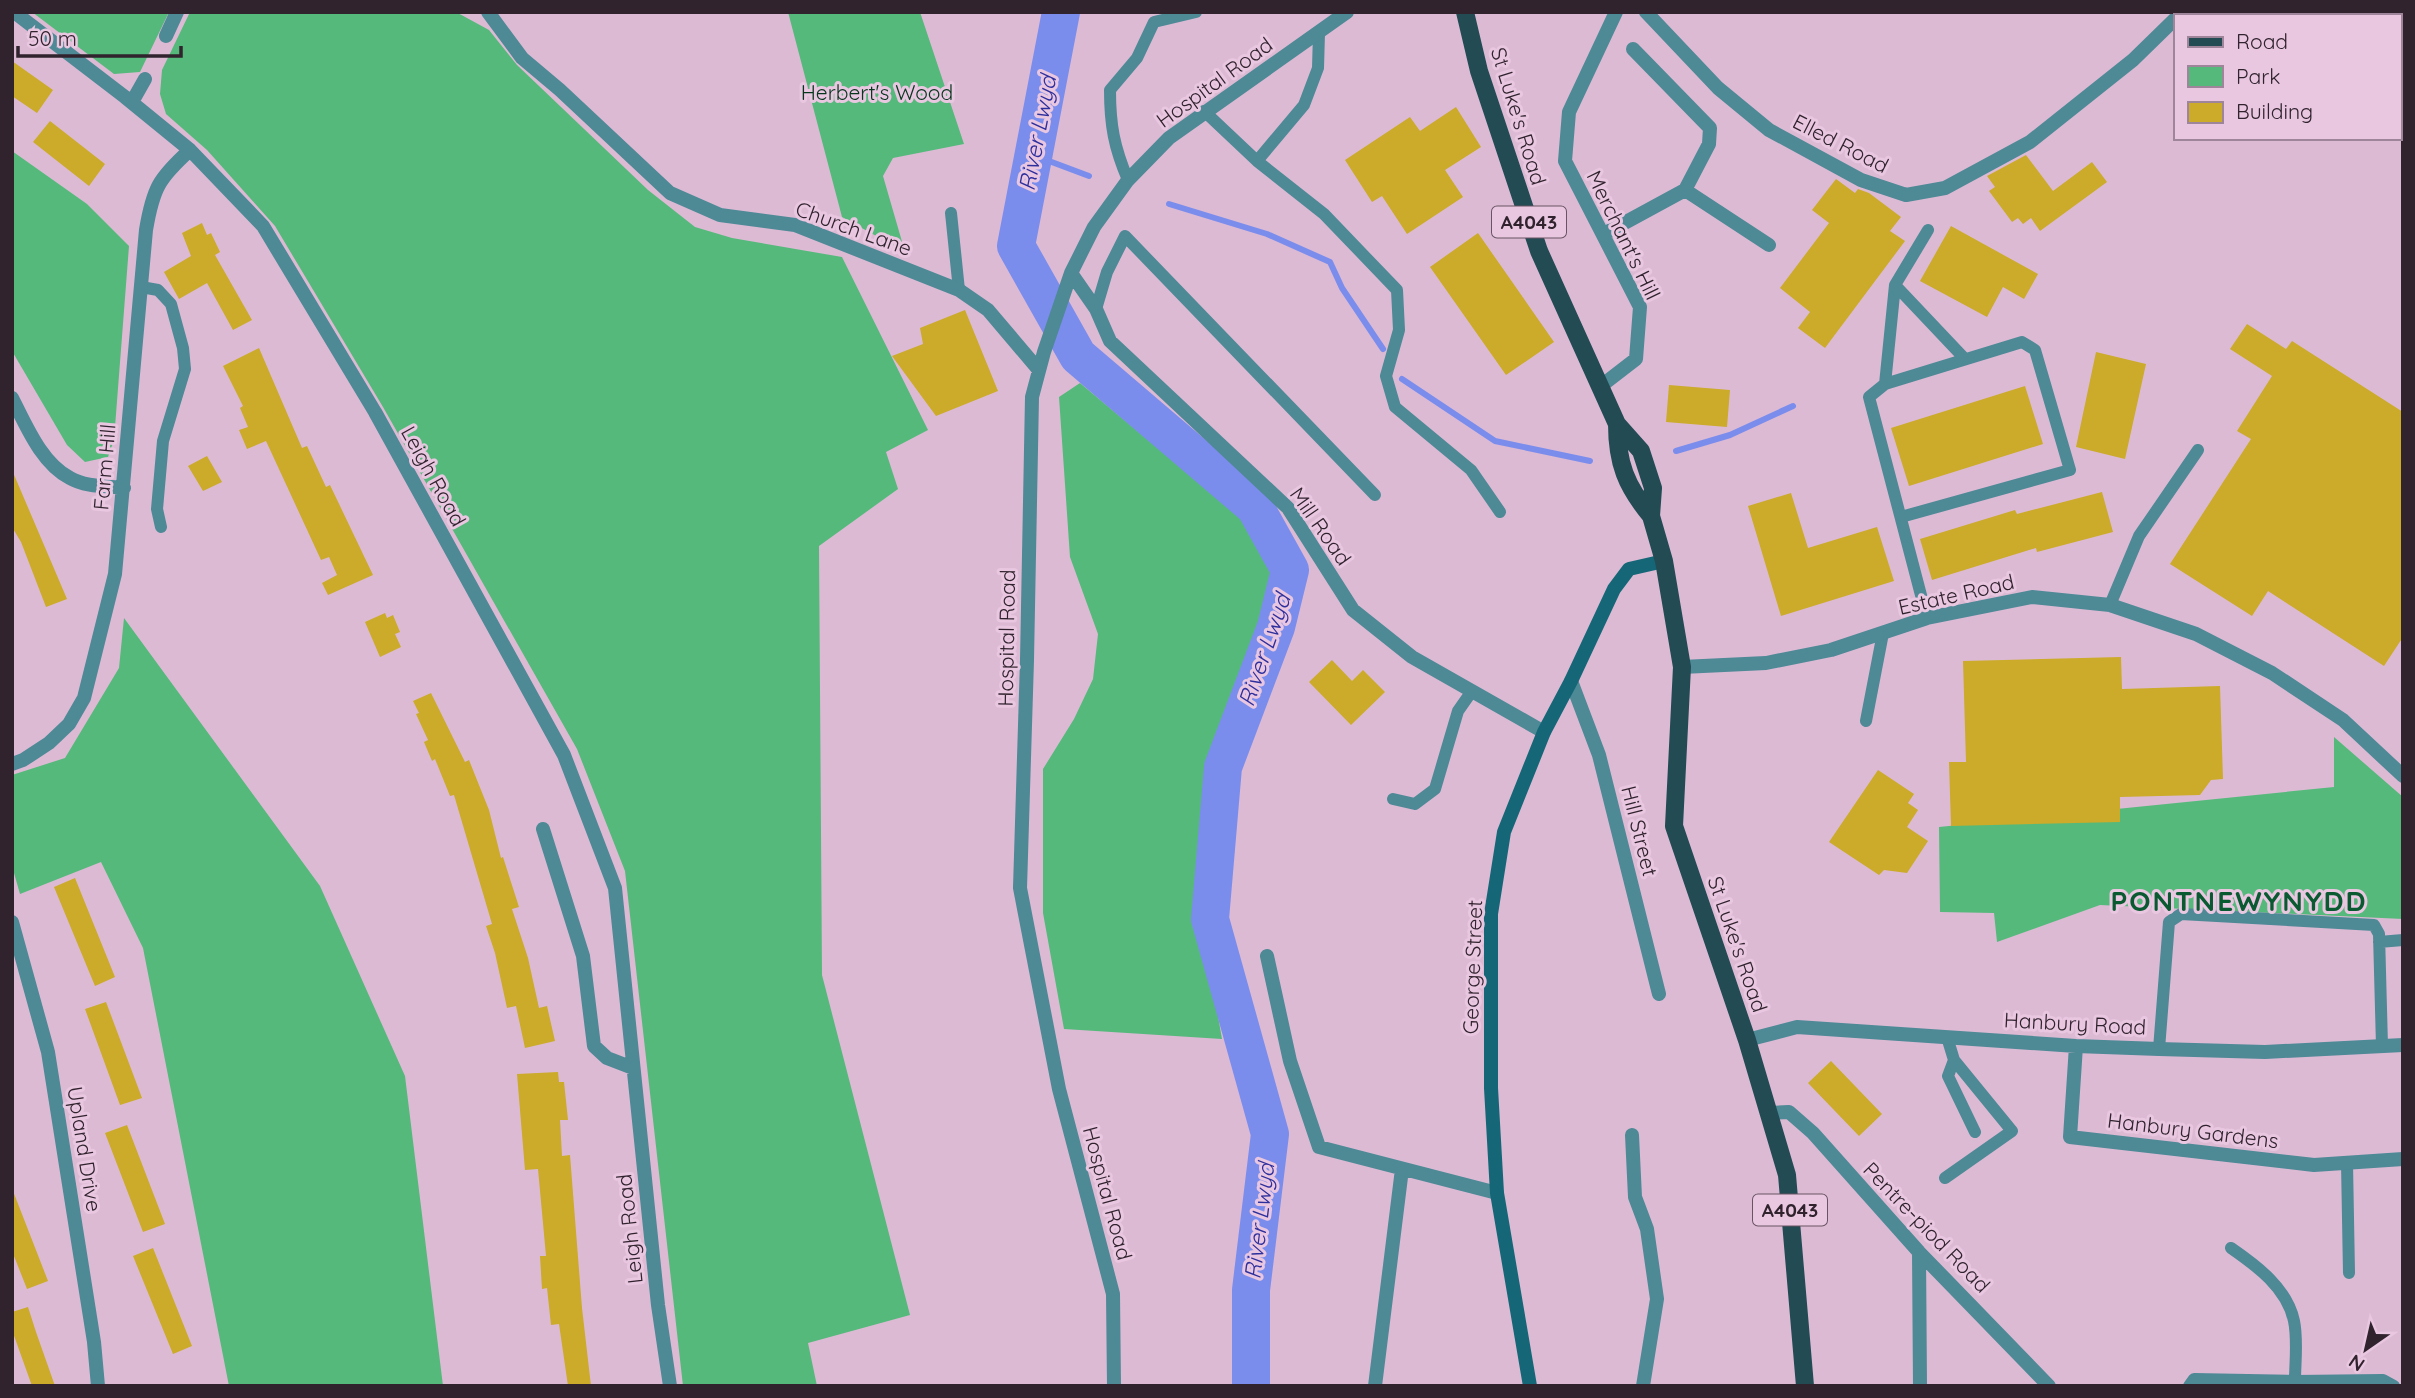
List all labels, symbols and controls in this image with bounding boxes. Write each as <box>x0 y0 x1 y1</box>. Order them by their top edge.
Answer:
scale bar <box>18 14 180 58</box>
legend <box>2174 14 2401 140</box>
text: 50 m <box>28 25 77 51</box>
text: Road <box>2236 28 2288 54</box>
street label: Hospital Road <box>1151 31 1277 133</box>
street label: St Luke's Road <box>1486 44 1552 188</box>
text: Park <box>2236 63 2280 89</box>
water label: River Lwyd <box>1012 70 1063 193</box>
park label: Herbert's Wood <box>801 79 953 105</box>
text: Building <box>2236 98 2313 124</box>
street label: Elled Road <box>1789 108 1893 178</box>
street label: Merchant's Hill <box>1582 166 1666 304</box>
street label: Church Lane <box>792 195 916 261</box>
road number: A4043 <box>1492 206 1566 238</box>
street label: Leigh Road <box>396 421 472 531</box>
street label: Farm Hill <box>87 423 121 511</box>
street label: Mill Road <box>1285 482 1357 570</box>
street label: Estate Road <box>1895 568 2017 620</box>
street label: Hospital Road <box>992 569 1020 707</box>
water label: River Lwyd <box>1231 587 1298 710</box>
street label: Hill Street <box>1616 783 1664 879</box>
street label: St Luke's Road <box>1703 873 1773 1015</box>
district label: PONTNEWYNYDD <box>2110 883 2368 918</box>
street label: George Street <box>1457 899 1487 1035</box>
street label: Hanbury Road <box>2003 1006 2147 1040</box>
street label: Upland Drive <box>62 1085 108 1213</box>
street label: Hanbury Gardens <box>2106 1107 2280 1153</box>
street label: Hospital Road <box>1078 1123 1138 1263</box>
street label: Pentre-piod Road <box>1858 1156 1996 1298</box>
water label: River Lwyd <box>1237 1158 1281 1281</box>
street label: Leigh Road <box>610 1173 648 1285</box>
road number: A4043 <box>1753 1194 1827 1226</box>
north arrow <box>2331 1314 2401 1384</box>
text: N <box>2344 1349 2369 1377</box>

